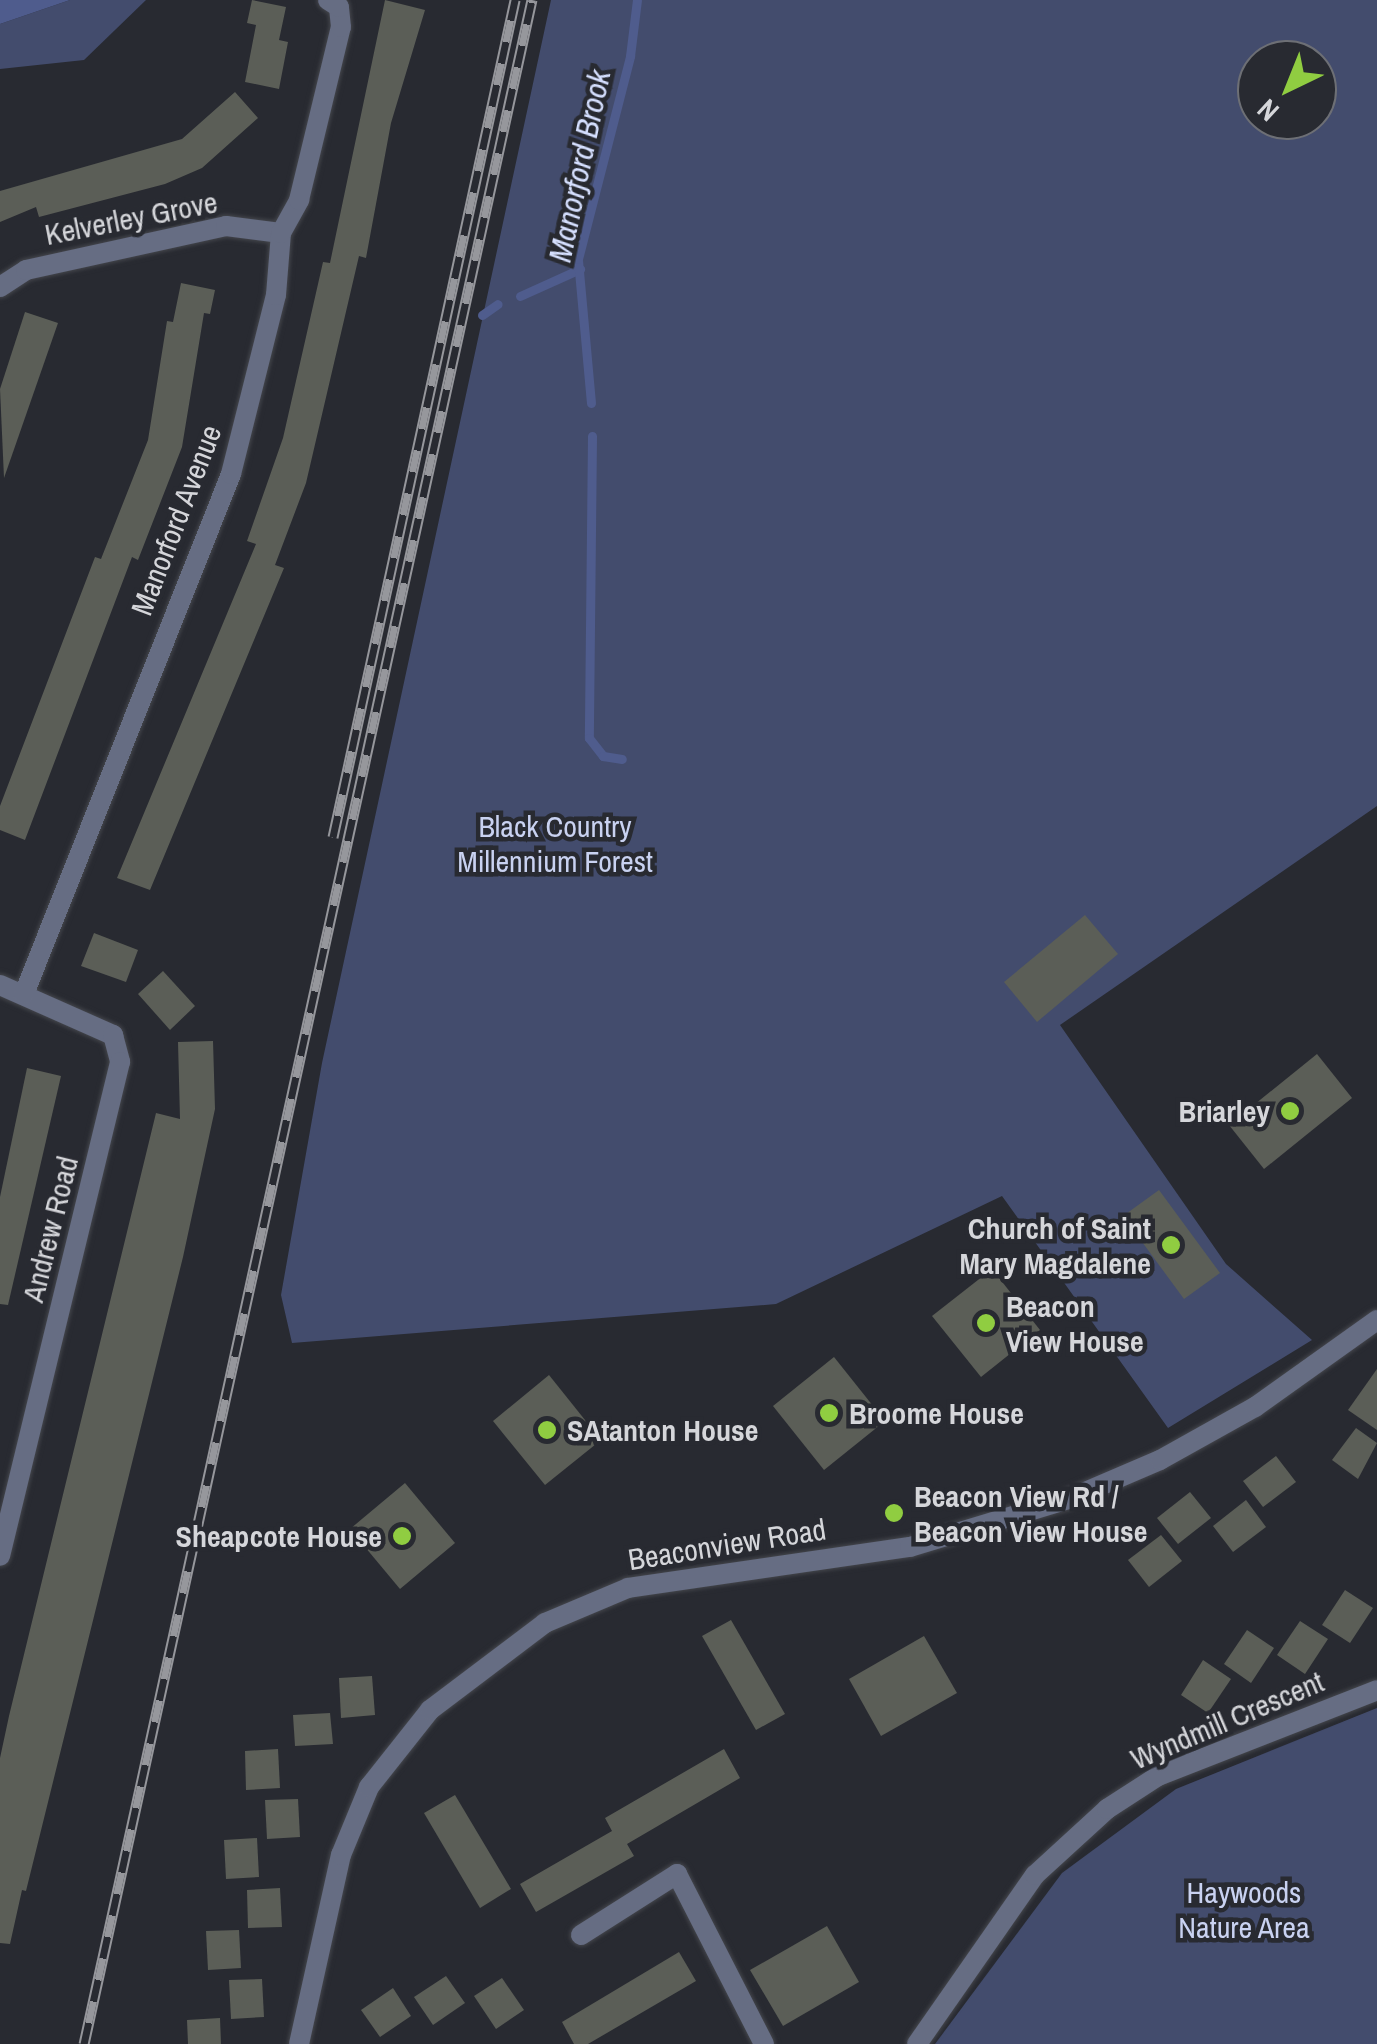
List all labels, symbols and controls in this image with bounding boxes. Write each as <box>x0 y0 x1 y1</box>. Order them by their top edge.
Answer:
north arrow <box>1237 40 1337 140</box>
water label: Manorford Brook <box>541 66 619 266</box>
text: N <box>1249 91 1287 130</box>
street label: Kelverley Grove <box>42 184 220 252</box>
street label: Manorford Avenue <box>123 419 229 621</box>
park label: Black Country Millennium Forest <box>457 808 653 878</box>
place label: Briarley <box>1178 1093 1270 1129</box>
marker: Briarley <box>1279 1100 1301 1122</box>
street label: Andrew Road <box>15 1152 85 1306</box>
place label: Church of Saint Mary Magdalene <box>960 1210 1151 1280</box>
marker: Church of Saint Mary Magdalene <box>1160 1234 1182 1256</box>
place label: Beacon View House <box>1006 1288 1144 1358</box>
marker: Beacon View House <box>975 1312 997 1334</box>
place label: Broome House <box>849 1395 1024 1431</box>
marker: Broome House <box>818 1402 840 1424</box>
place label: SAtanton House <box>567 1412 758 1448</box>
marker: SAtanton House <box>536 1419 558 1441</box>
place label: Beacon View Rd / Beacon View House <box>914 1478 1147 1548</box>
marker: Beacon View Rd / Beacon View House <box>883 1502 905 1524</box>
street label: Beaconview Road <box>626 1511 828 1577</box>
place label: Sheapcote House <box>176 1518 382 1554</box>
marker: Sheapcote House <box>391 1525 413 1547</box>
street label: Wyndmill Crescent <box>1125 1663 1329 1777</box>
park label: Haywoods Nature Area <box>1178 1874 1310 1944</box>

